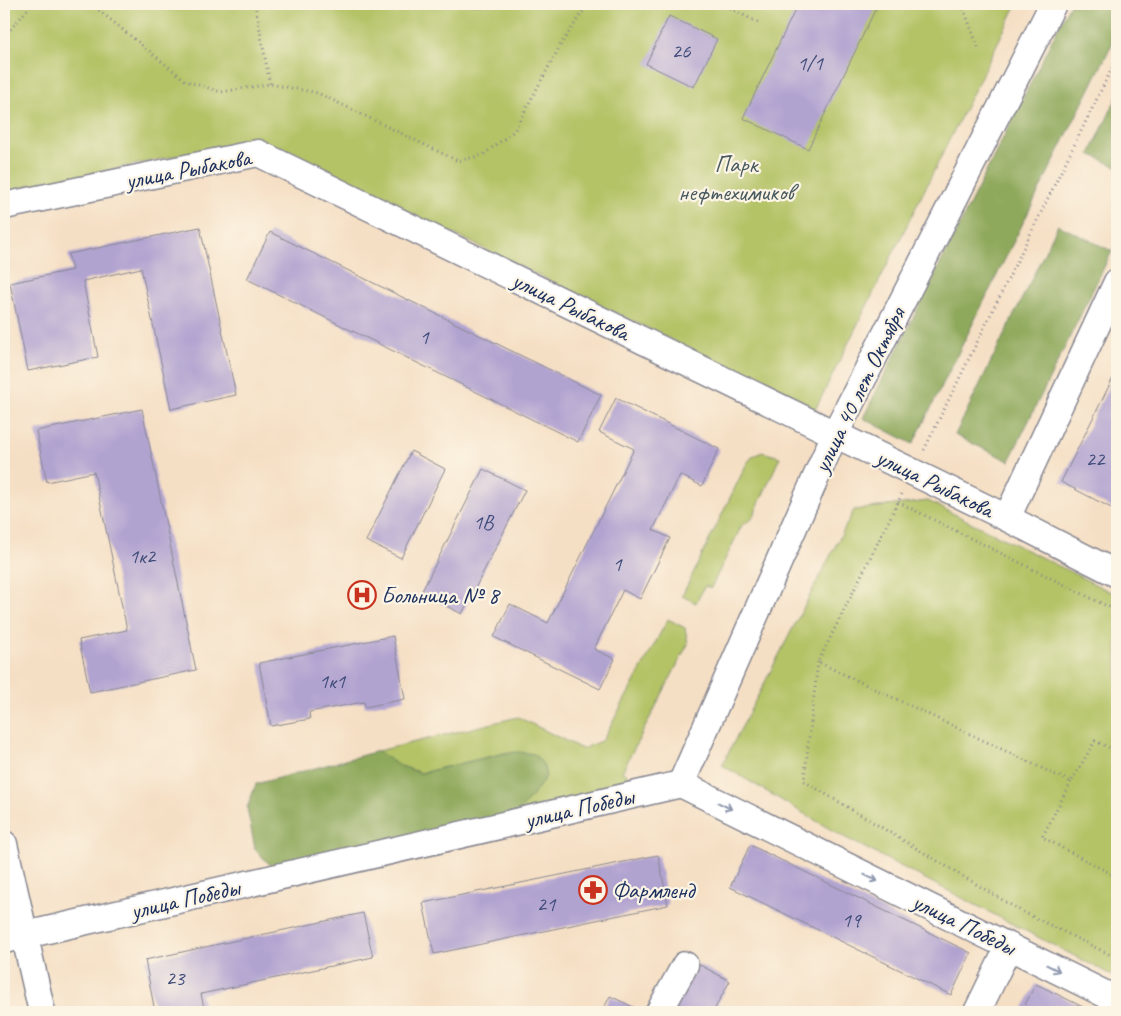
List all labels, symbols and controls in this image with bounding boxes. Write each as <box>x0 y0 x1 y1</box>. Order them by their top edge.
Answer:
house number: 26 <box>672 38 691 64</box>
house number: 1/1 <box>797 50 824 76</box>
street label: улица Рыбакова <box>121 142 255 196</box>
park label: Парк нефтехимиков <box>678 149 799 207</box>
street label: улица Рыбакова <box>506 264 636 348</box>
street label: улица 40 лет Октября <box>805 301 913 479</box>
house number: 1 <box>419 324 430 350</box>
street label: улица Рыбакова <box>870 441 1000 525</box>
house number: 22 <box>1086 446 1106 472</box>
house number: 1В <box>473 509 495 535</box>
house number: 1к2 <box>129 543 157 569</box>
house number: 1 <box>612 551 623 577</box>
hospital icon: Больница № 8 <box>347 580 377 610</box>
place label: Больница № 8 <box>381 580 501 610</box>
house number: 1к1 <box>319 668 347 694</box>
street label: улица Победы <box>520 780 639 836</box>
one-way arrow <box>717 802 732 811</box>
street label: улица Победы <box>126 871 245 927</box>
one-way arrow <box>863 873 878 883</box>
pharmacy icon: Фармленд <box>578 875 608 905</box>
place label: Фармленд <box>612 875 697 905</box>
street label: улица Победы <box>906 885 1022 963</box>
house number: 21 <box>537 891 557 917</box>
house number: 19 <box>842 907 862 933</box>
one-way arrow <box>1045 963 1060 973</box>
house number: 23 <box>166 965 186 991</box>

